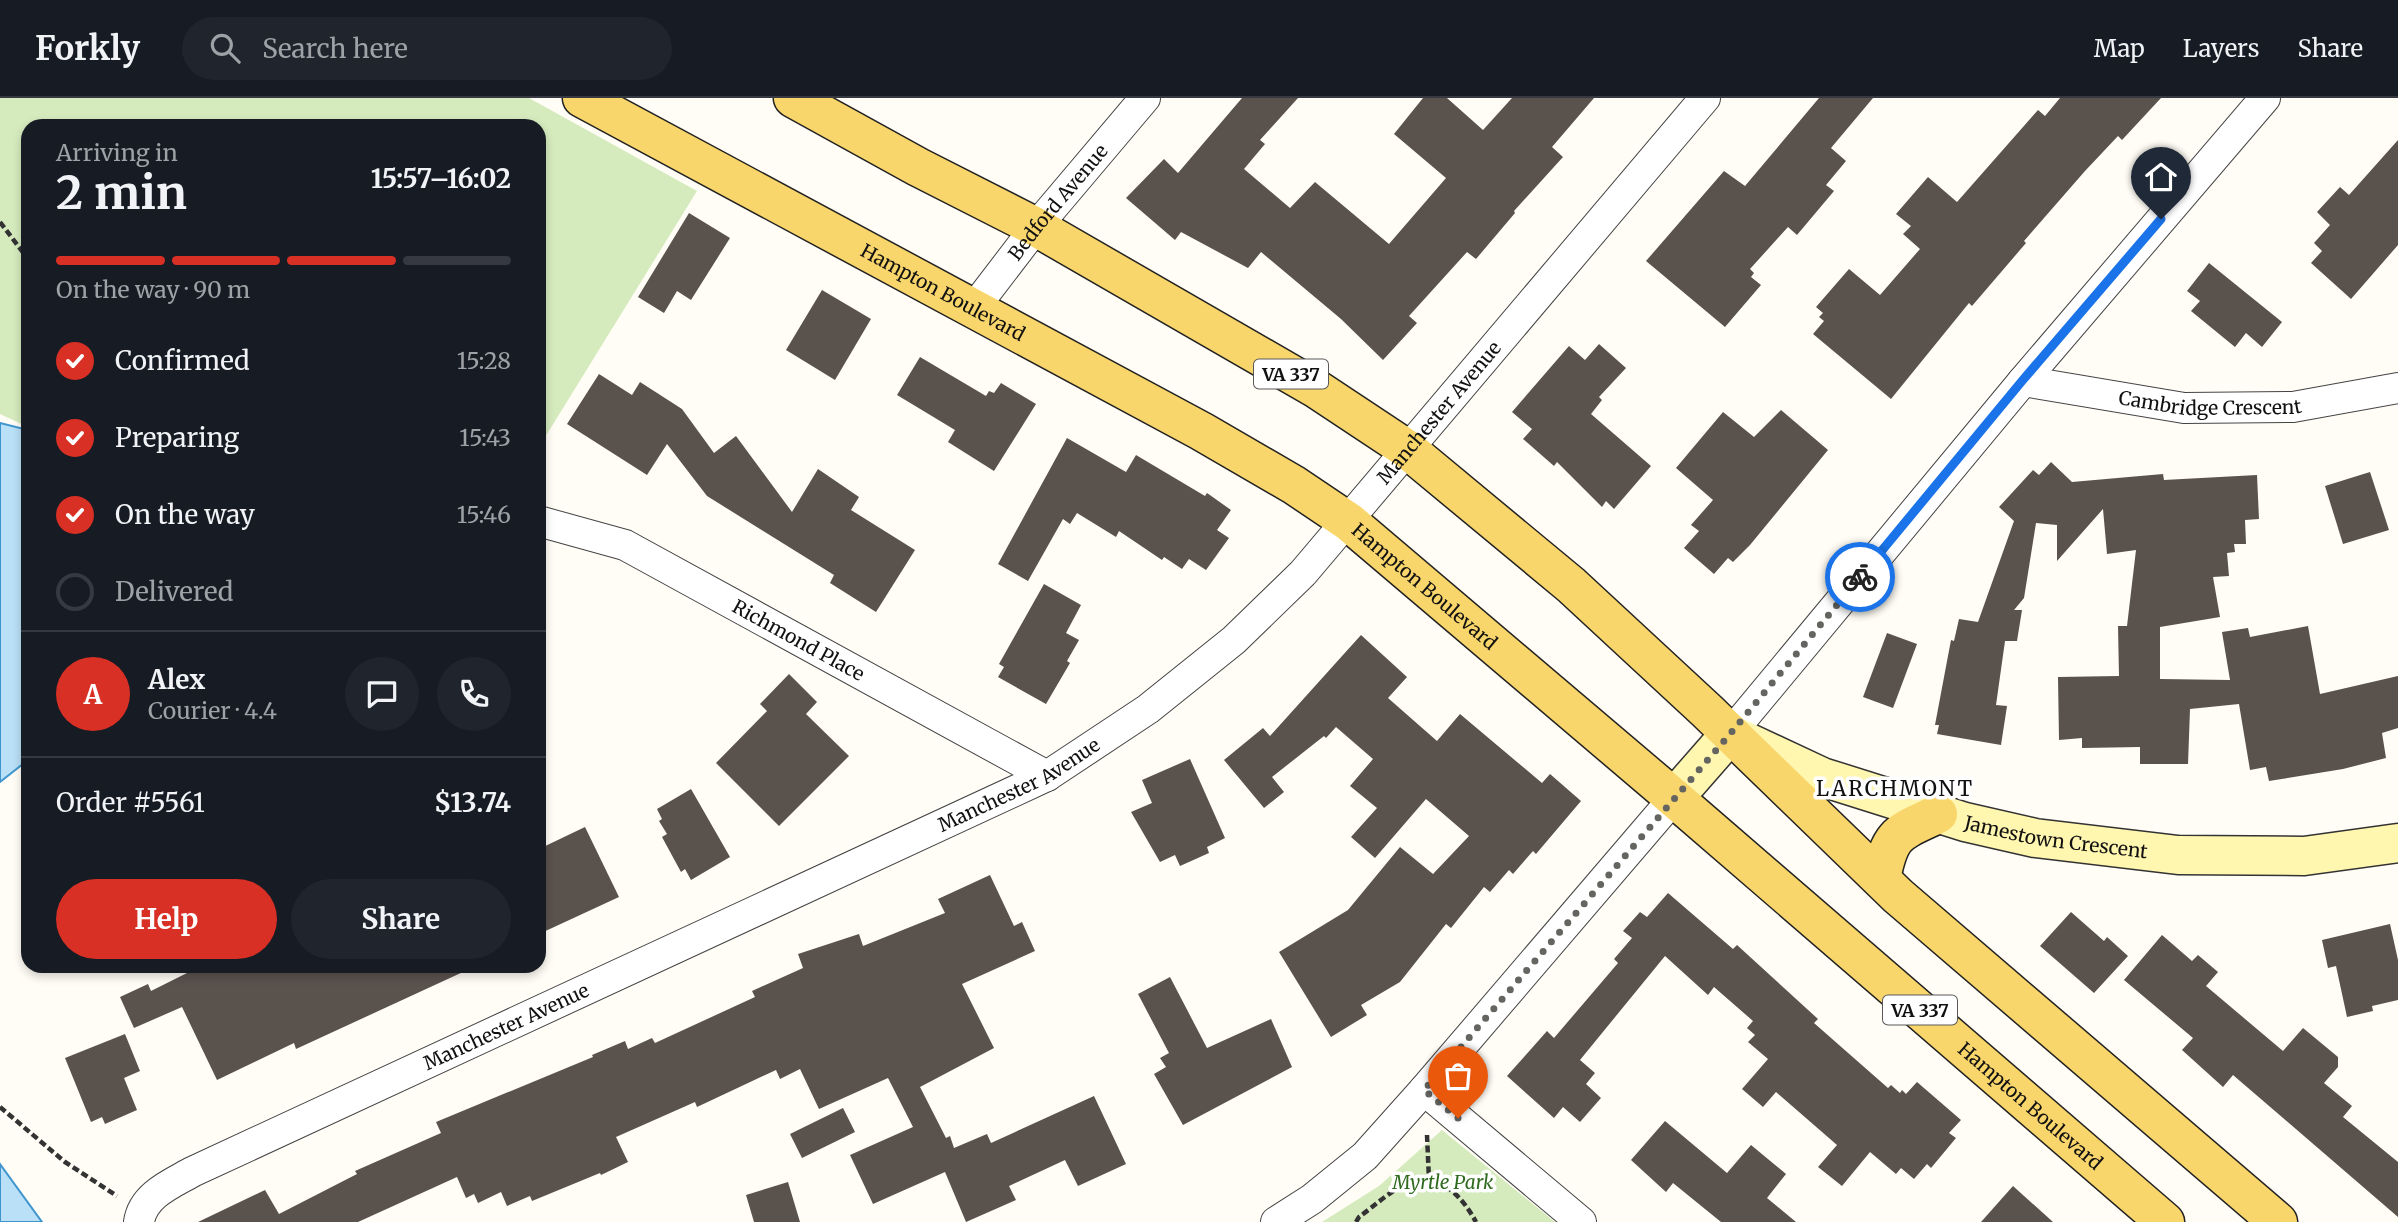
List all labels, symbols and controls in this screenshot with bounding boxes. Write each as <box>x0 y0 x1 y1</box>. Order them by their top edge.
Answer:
search box <box>182 17 672 80</box>
text: Forkly <box>35 28 140 69</box>
icon: search <box>206 29 244 67</box>
text: Search here <box>262 32 408 65</box>
text: Map <box>2094 33 2145 64</box>
text: Layers <box>2183 33 2259 64</box>
text: Share <box>2297 33 2363 64</box>
text: Arriving in <box>56 138 178 167</box>
street label: Bedford Avenue <box>1003 139 1113 265</box>
pin <box>2131 147 2191 219</box>
icon: home <box>2142 158 2180 196</box>
text: 15:57–16:02 <box>371 162 511 195</box>
text: 2 min <box>56 164 187 222</box>
street label: Hampton Boulevard <box>857 238 1029 346</box>
text: On the way · 90 m <box>56 275 250 304</box>
street label: Manchester Avenue <box>1372 336 1506 489</box>
icon: check <box>56 342 94 380</box>
text: Confirmed <box>115 344 250 377</box>
text: 15:28 <box>457 346 511 375</box>
road number: VA 337 <box>1254 360 1328 388</box>
street label: Cambridge Crescent <box>2117 385 2304 420</box>
icon: check <box>56 419 94 457</box>
text: Preparing <box>115 421 239 454</box>
text: 15:43 <box>459 423 511 452</box>
icon: check <box>56 496 94 534</box>
text: On the way <box>115 498 255 531</box>
text: 15:46 <box>457 500 511 529</box>
street label: Hampton Boulevard <box>1347 518 1502 655</box>
courier <box>1825 542 1895 612</box>
icon: bike <box>1841 558 1879 596</box>
text: Delivered <box>115 575 234 608</box>
street label: Richmond Place <box>728 594 869 686</box>
button: chat <box>345 657 419 731</box>
button: phone <box>437 657 511 731</box>
text: Alex <box>148 663 205 696</box>
text: A <box>84 678 102 711</box>
text: Courier · 4.4 <box>148 696 277 725</box>
street label: Manchester Avenue <box>934 732 1104 837</box>
district label: LARCHMONT <box>1816 775 1974 802</box>
text: Order #5561 <box>56 786 205 819</box>
text: $13.74 <box>434 786 511 819</box>
street label: Jamestown Crescent <box>1961 810 2150 863</box>
button: Help <box>56 879 277 959</box>
button: Share <box>291 879 511 959</box>
street label: Manchester Avenue <box>420 978 593 1075</box>
road number: VA 337 <box>1883 995 1957 1024</box>
street label: Hampton Boulevard <box>1953 1037 2108 1175</box>
pin <box>1428 1046 1488 1118</box>
icon: bag <box>1439 1057 1477 1095</box>
park label: Myrtle Park <box>1392 1170 1494 1194</box>

